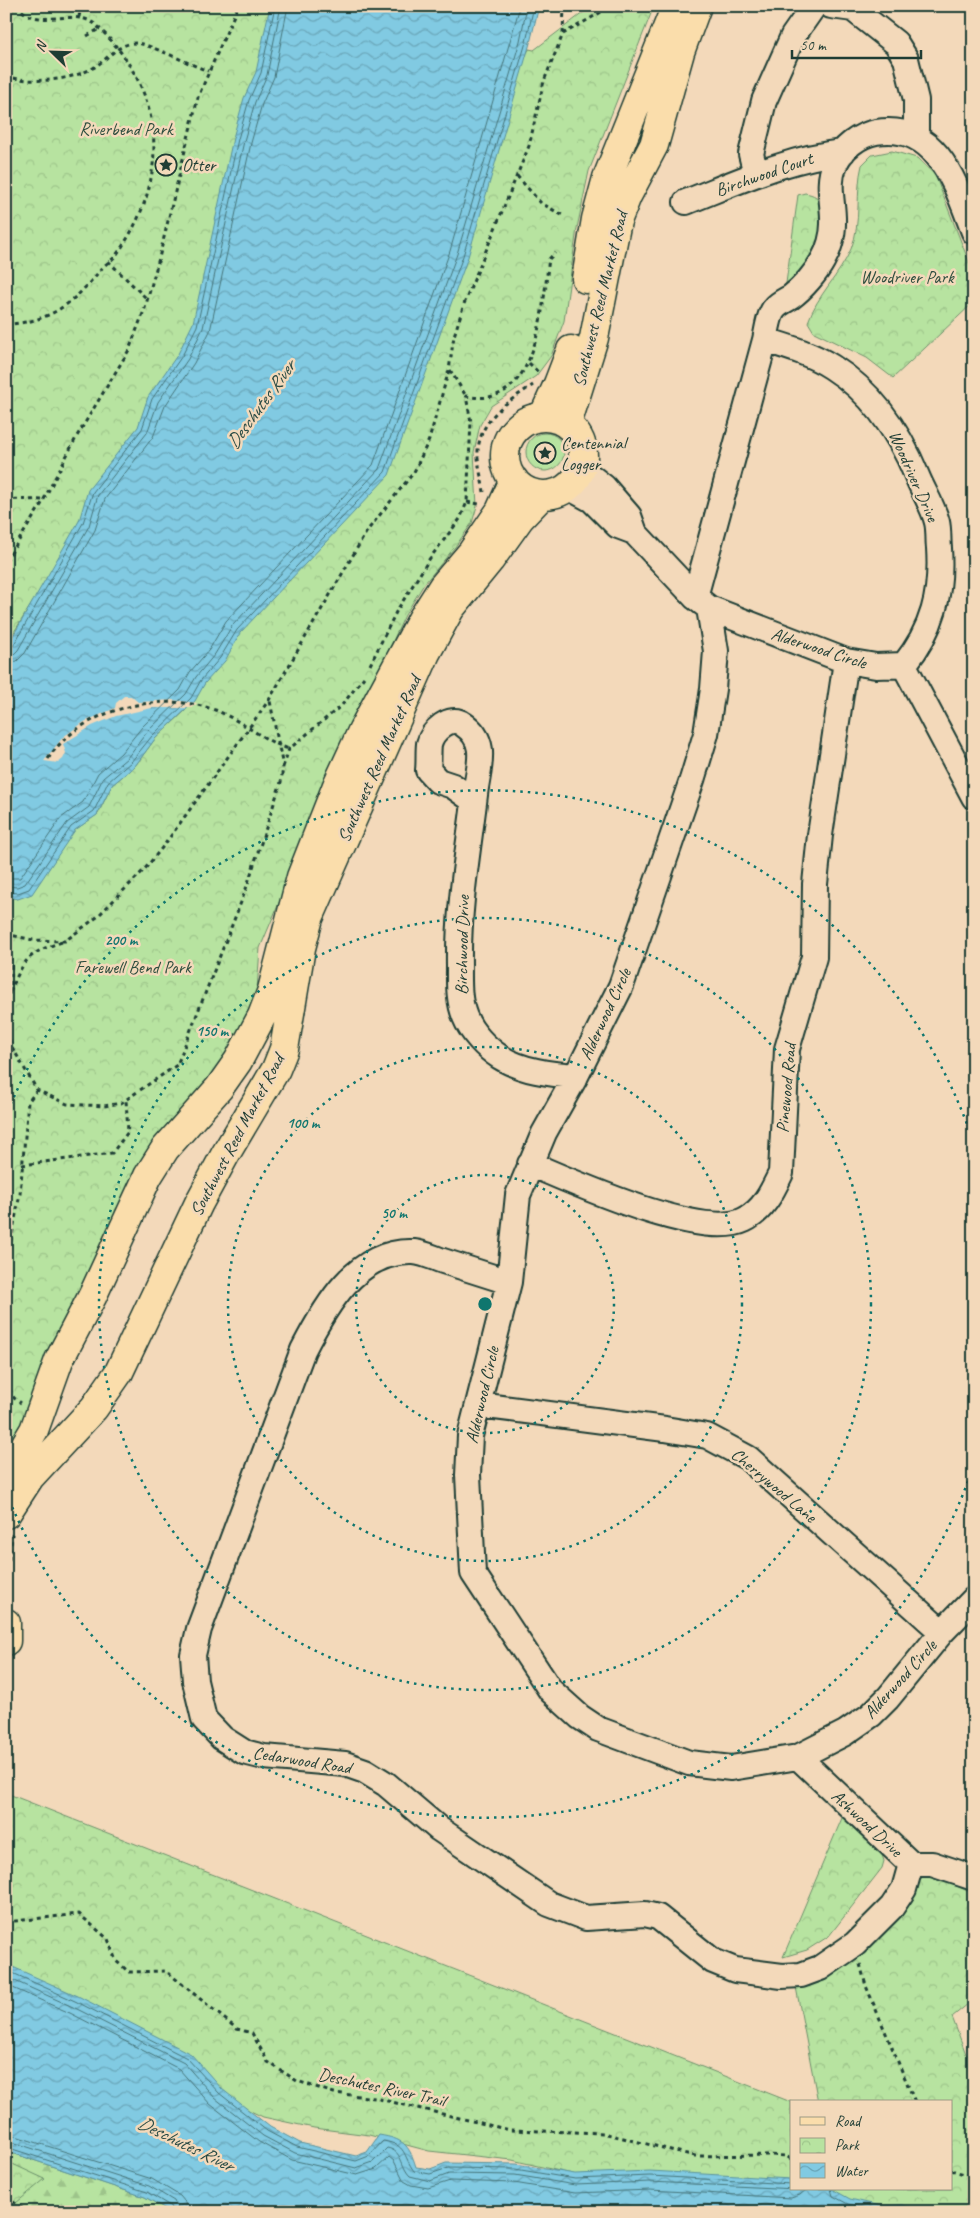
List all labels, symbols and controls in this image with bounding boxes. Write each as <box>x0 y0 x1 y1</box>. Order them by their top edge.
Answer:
north arrow <box>28 28 78 78</box>
scale bar <box>792 28 921 60</box>
text: 50 m <box>800 36 827 55</box>
text: N <box>31 38 51 54</box>
park label: Riverbend Park <box>79 118 174 140</box>
street label: Birchwood Court <box>713 146 817 201</box>
place icon: Otter <box>154 153 178 177</box>
place label: Otter <box>182 154 217 176</box>
street label: Southwest Reed Market Road <box>568 206 633 389</box>
park label: Woodriver Park <box>861 266 955 288</box>
water label: Deschutes River <box>221 353 303 453</box>
street label: Woodriver Drive <box>884 427 944 526</box>
place label: Centennial Logger <box>561 432 629 475</box>
place icon: Centennial Logger <box>533 441 557 465</box>
street label: Alderwood Circle <box>769 622 870 674</box>
street label: Southwest Reed Market Road <box>332 670 427 846</box>
street label: Birchwood Drive <box>450 894 474 995</box>
text: 200 m <box>105 931 139 950</box>
park label: Farewell Bend Park <box>75 956 192 978</box>
street label: Alderwood Circle <box>574 964 636 1063</box>
text: 150 m <box>196 1022 230 1041</box>
street label: Pinewood Road <box>771 1040 801 1134</box>
street label: Southwest Reed Market Road <box>185 1048 290 1220</box>
text: 100 m <box>287 1114 321 1133</box>
text: 50 m <box>381 1204 408 1223</box>
centre of rings <box>476 1295 494 1313</box>
street label: Alderwood Circle <box>460 1343 504 1445</box>
street label: Cherrywood Lane <box>727 1443 822 1528</box>
street label: Alderwood Circle <box>859 1634 942 1723</box>
street label: Cedarwood Road <box>251 1741 355 1779</box>
street label: Ashwood Drive <box>827 1785 908 1862</box>
street label: Deschutes River Trail <box>316 2063 450 2112</box>
legend <box>790 2100 952 2190</box>
water label: Deschutes River <box>134 2111 241 2179</box>
text: Road <box>835 2112 862 2131</box>
text: Park <box>835 2136 860 2155</box>
text: Water <box>835 2162 869 2181</box>

